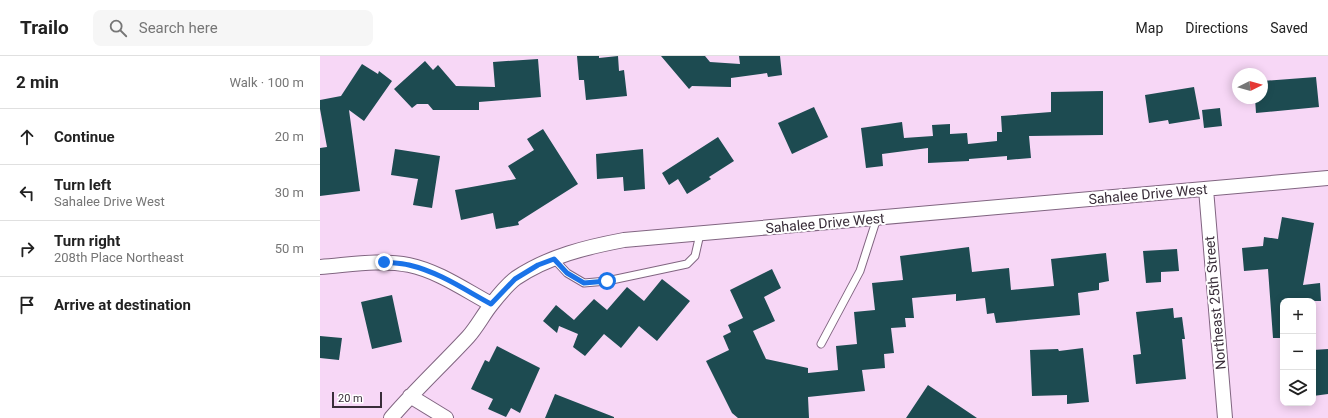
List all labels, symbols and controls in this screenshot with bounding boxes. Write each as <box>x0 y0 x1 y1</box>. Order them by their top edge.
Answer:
search box <box>93 10 373 46</box>
text: Trailo <box>20 16 69 39</box>
icon: search <box>107 17 129 39</box>
text: Search here <box>139 19 218 37</box>
text: Map <box>1136 20 1163 36</box>
text: Directions <box>1185 20 1248 36</box>
text: Saved <box>1270 20 1308 36</box>
north arrow <box>1232 68 1268 104</box>
text: 2 min <box>16 72 59 92</box>
text: Walk · 100 m <box>229 75 304 90</box>
icon: ahead <box>16 126 38 148</box>
text: Continue <box>54 128 115 146</box>
text: 20 m <box>275 129 304 144</box>
text: Turn left <box>54 176 111 194</box>
street label: Sahalee Drive West <box>1088 181 1209 207</box>
icon: left <box>16 182 38 204</box>
text: 30 m <box>275 185 304 200</box>
text: Sahalee Drive West <box>54 194 165 209</box>
street label: Sahalee Drive West <box>765 210 886 236</box>
text: Turn right <box>54 232 120 250</box>
street label: Northeast 25th Street <box>1201 235 1229 370</box>
icon: right <box>16 238 38 260</box>
text: 50 m <box>275 241 304 256</box>
text: 208th Place Northeast <box>54 250 184 265</box>
route end <box>375 253 393 271</box>
route start <box>598 272 616 290</box>
icon: arrive <box>16 294 38 316</box>
text: Arrive at destination <box>54 296 191 314</box>
map controls <box>1280 298 1316 406</box>
button: + <box>1280 298 1316 334</box>
button: − <box>1280 334 1316 370</box>
button: layers <box>1280 370 1316 406</box>
scale bar <box>332 390 382 409</box>
text: 20 m <box>338 392 363 405</box>

